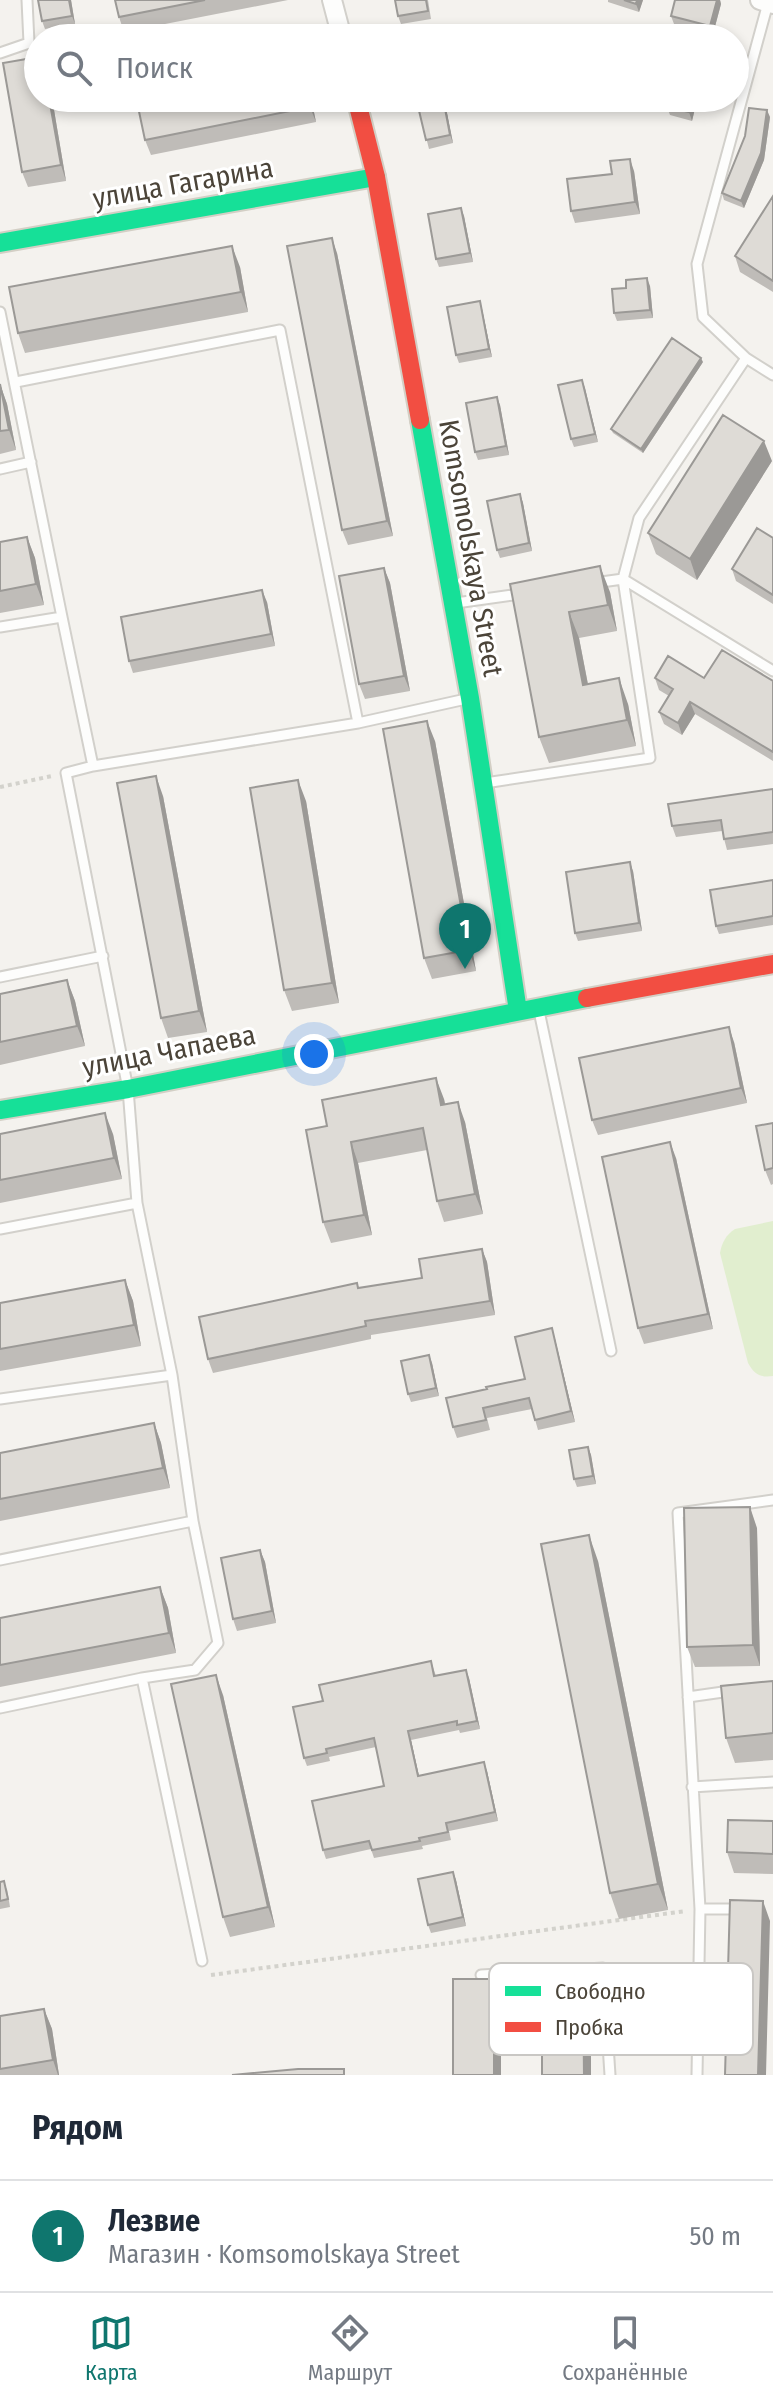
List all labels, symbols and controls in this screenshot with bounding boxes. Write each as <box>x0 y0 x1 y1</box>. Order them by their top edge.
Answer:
search box <box>24 24 749 112</box>
icon: search <box>52 46 96 90</box>
text: Поиск <box>116 50 193 86</box>
street label: улица Гагарина <box>90 151 276 215</box>
street label: Komsomolskaya Street <box>432 417 510 680</box>
pin: 1 <box>439 903 491 969</box>
street label: улица Чапаева <box>80 1018 258 1084</box>
your location <box>294 1034 334 1074</box>
legend <box>489 1963 753 2055</box>
text: Свободно <box>555 1978 646 2005</box>
text: Пробка <box>555 2014 624 2041</box>
text: Рядом <box>32 2107 123 2148</box>
text: Лезвие <box>108 2203 200 2239</box>
text: 1 <box>53 2221 64 2252</box>
text: 50 m <box>689 2221 741 2252</box>
text: Магазин · Komsomolskaya Street <box>108 2239 460 2270</box>
tab: Карта <box>85 2311 138 2386</box>
tab: Маршрут <box>308 2311 392 2386</box>
tab: Сохранённые <box>562 2311 688 2386</box>

